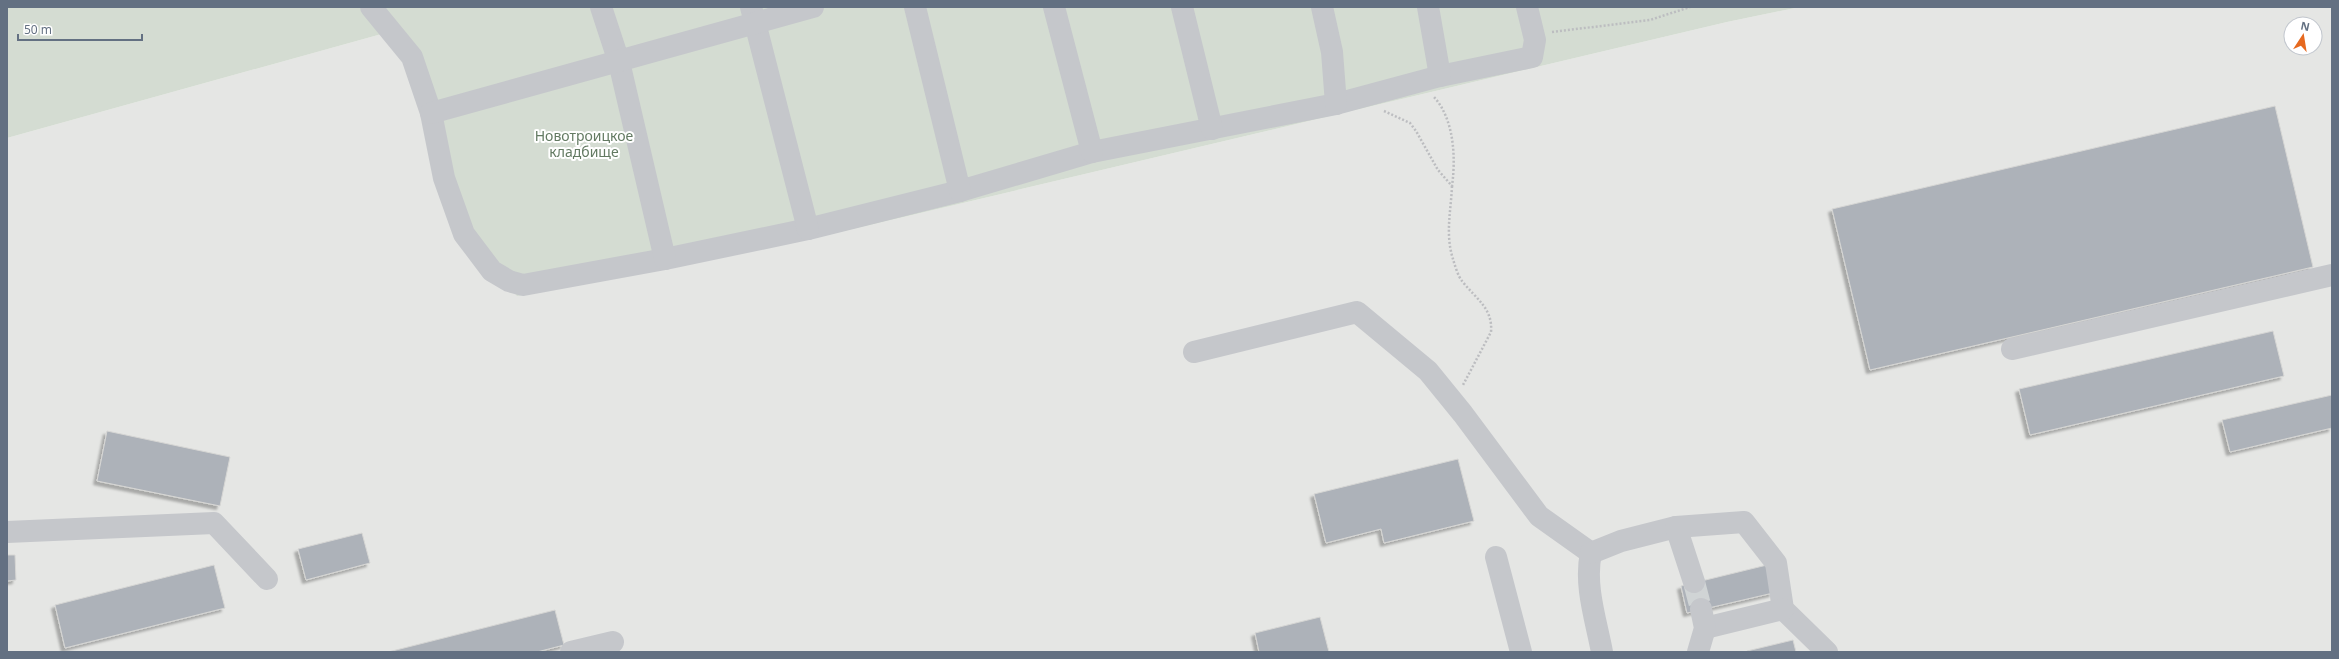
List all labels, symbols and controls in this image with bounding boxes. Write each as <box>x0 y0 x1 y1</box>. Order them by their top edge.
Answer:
scale bar <box>18 16 142 42</box>
north arrow <box>2283 16 2323 56</box>
text: N <box>2299 17 2311 34</box>
text: 50 m <box>24 21 52 38</box>
park label: Новотроицкое кладбище <box>535 126 634 161</box>

